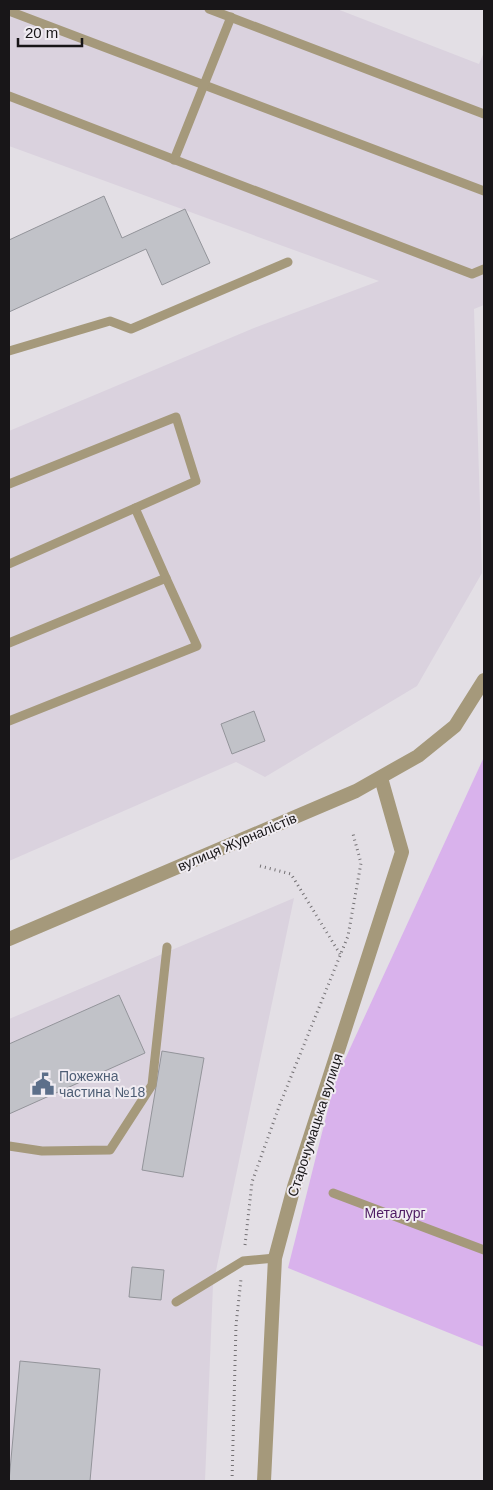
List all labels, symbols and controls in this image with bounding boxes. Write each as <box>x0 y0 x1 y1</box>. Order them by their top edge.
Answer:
scale bar <box>18 15 81 47</box>
text: 20 m <box>25 24 58 41</box>
street label: вулиця Журналістів <box>175 810 299 874</box>
street label: Старочумацька вулиця <box>284 1051 346 1199</box>
place label: Пожежна частина №18 <box>59 1068 146 1100</box>
public building icon: Пожежна частина №18 <box>30 1071 56 1097</box>
park label: Металург <box>364 1205 426 1221</box>

